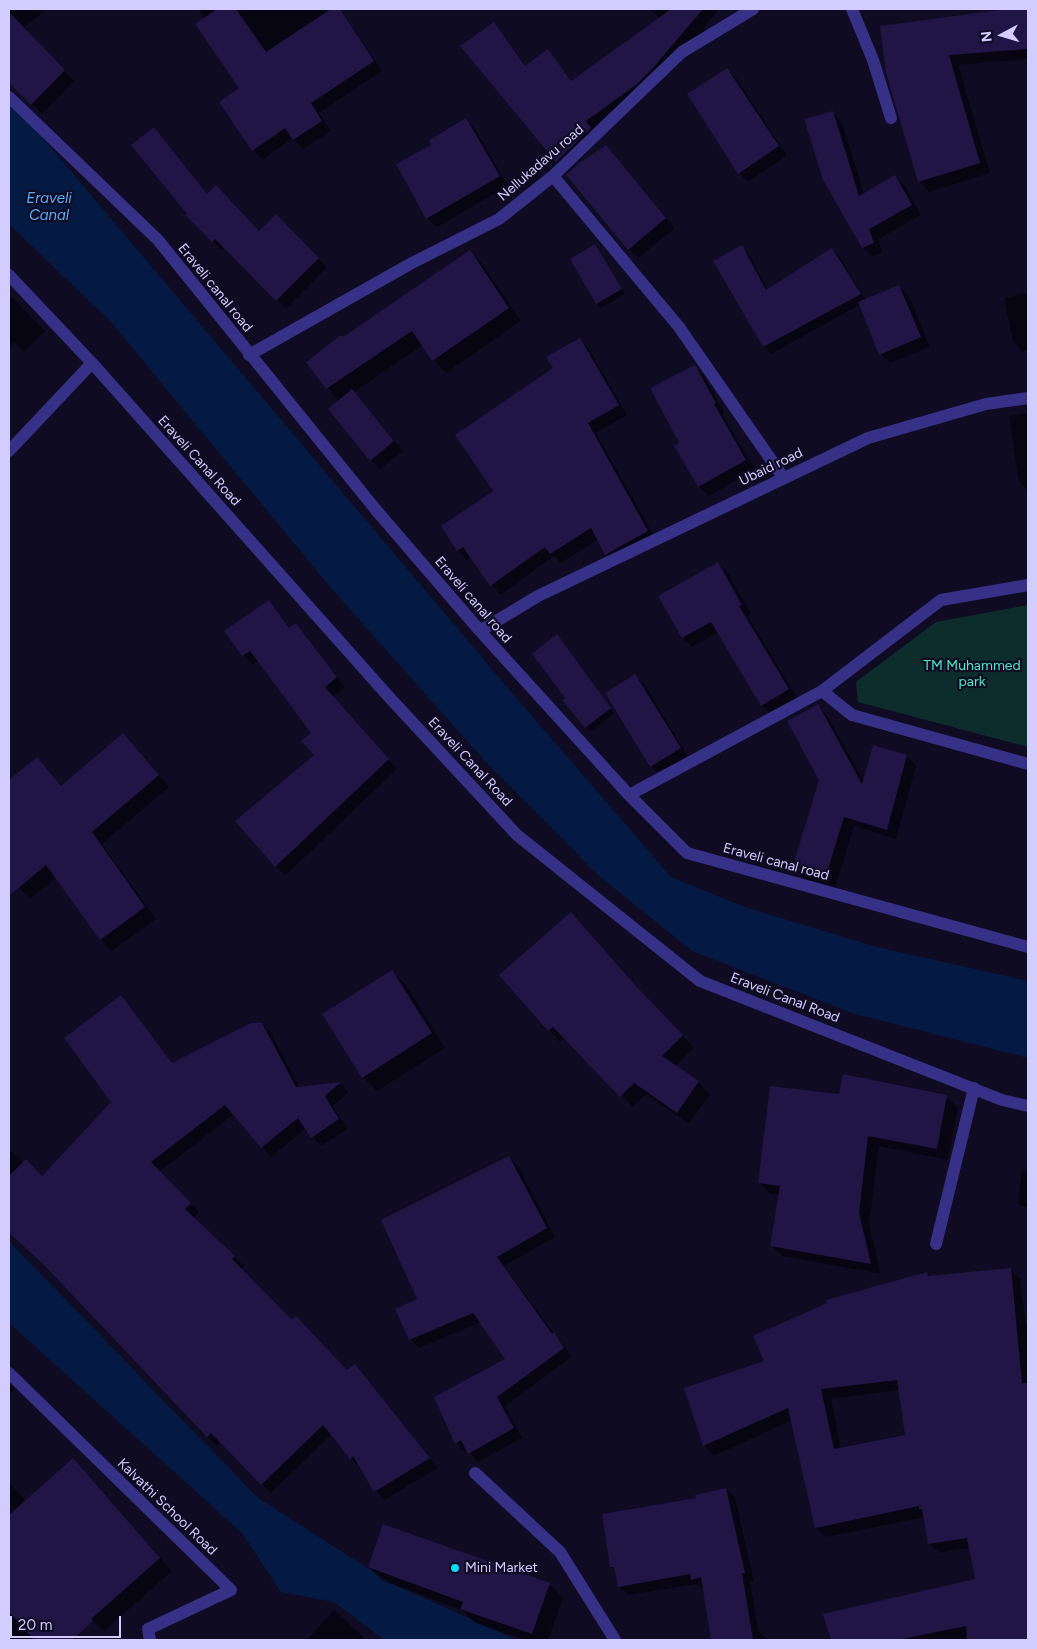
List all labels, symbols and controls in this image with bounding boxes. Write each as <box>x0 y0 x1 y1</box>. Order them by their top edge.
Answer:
north arrow <box>977 10 1027 60</box>
text: N <box>978 30 996 43</box>
street label: Nellukadavu road <box>495 121 587 205</box>
water label: Eraveli Canal <box>26 190 72 225</box>
street label: Eraveli canal road <box>174 240 256 336</box>
street label: Eraveli Canal Road <box>154 412 244 510</box>
street label: Ubaid road <box>737 444 805 490</box>
street label: Eraveli canal road <box>431 553 515 647</box>
park label: TM Muhammed park <box>923 658 1021 690</box>
street label: Eraveli Canal Road <box>424 714 516 810</box>
street label: Eraveli canal road <box>721 840 831 884</box>
street label: Eraveli Canal Road <box>728 969 842 1027</box>
street label: Kalvathi School Road <box>114 1455 220 1559</box>
place label: Mini Market <box>465 1560 538 1576</box>
marker: Mini Market <box>449 1562 461 1574</box>
scale bar <box>12 1606 124 1638</box>
text: 20 m <box>18 1616 52 1634</box>

